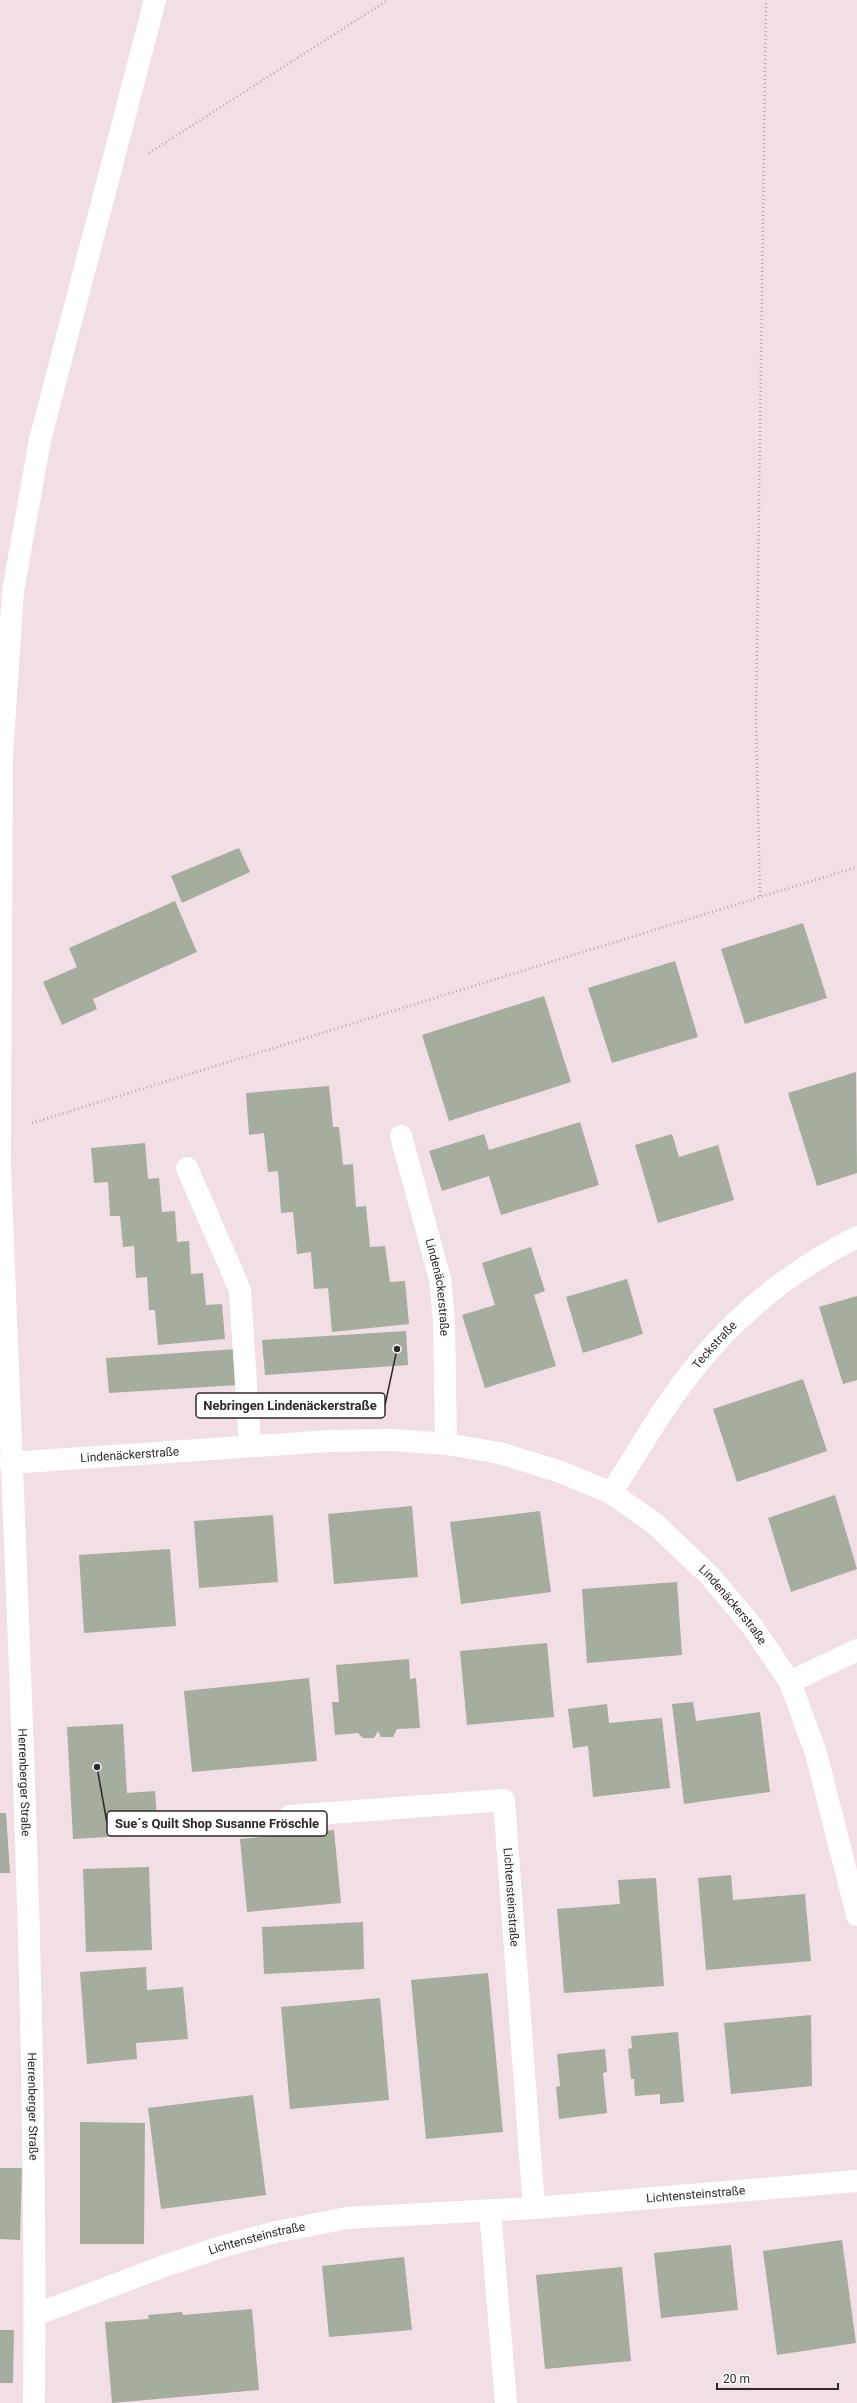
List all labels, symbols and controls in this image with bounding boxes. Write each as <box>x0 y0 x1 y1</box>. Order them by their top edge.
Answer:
street label: Lindenäckerstraße <box>422 1237 451 1336</box>
street label: Teckstraße <box>689 1318 740 1372</box>
callout: Nebringen Lindenäckerstraße <box>196 1393 385 1418</box>
text: Nebringen Lindenäckerstraße <box>203 1398 377 1413</box>
street label: Lindenäckerstraße <box>80 1444 180 1465</box>
street label: Lindenäckerstraße <box>696 1562 770 1647</box>
street label: Herrenberger Straße <box>15 1728 33 1837</box>
callout: Sue´s Quilt Shop Susanne Fröschle <box>107 1811 327 1836</box>
text: Sue´s Quilt Shop Susanne Fröschle <box>115 1816 319 1831</box>
street label: Lichtensteinstraße <box>501 1847 522 1947</box>
street label: Herrenberger Straße <box>25 2052 41 2161</box>
street label: Lichtensteinstraße <box>646 2183 746 2206</box>
street label: Lichtensteinstraße <box>207 2219 306 2258</box>
scale bar <box>717 2365 838 2391</box>
text: 20 m <box>723 2372 750 2386</box>

